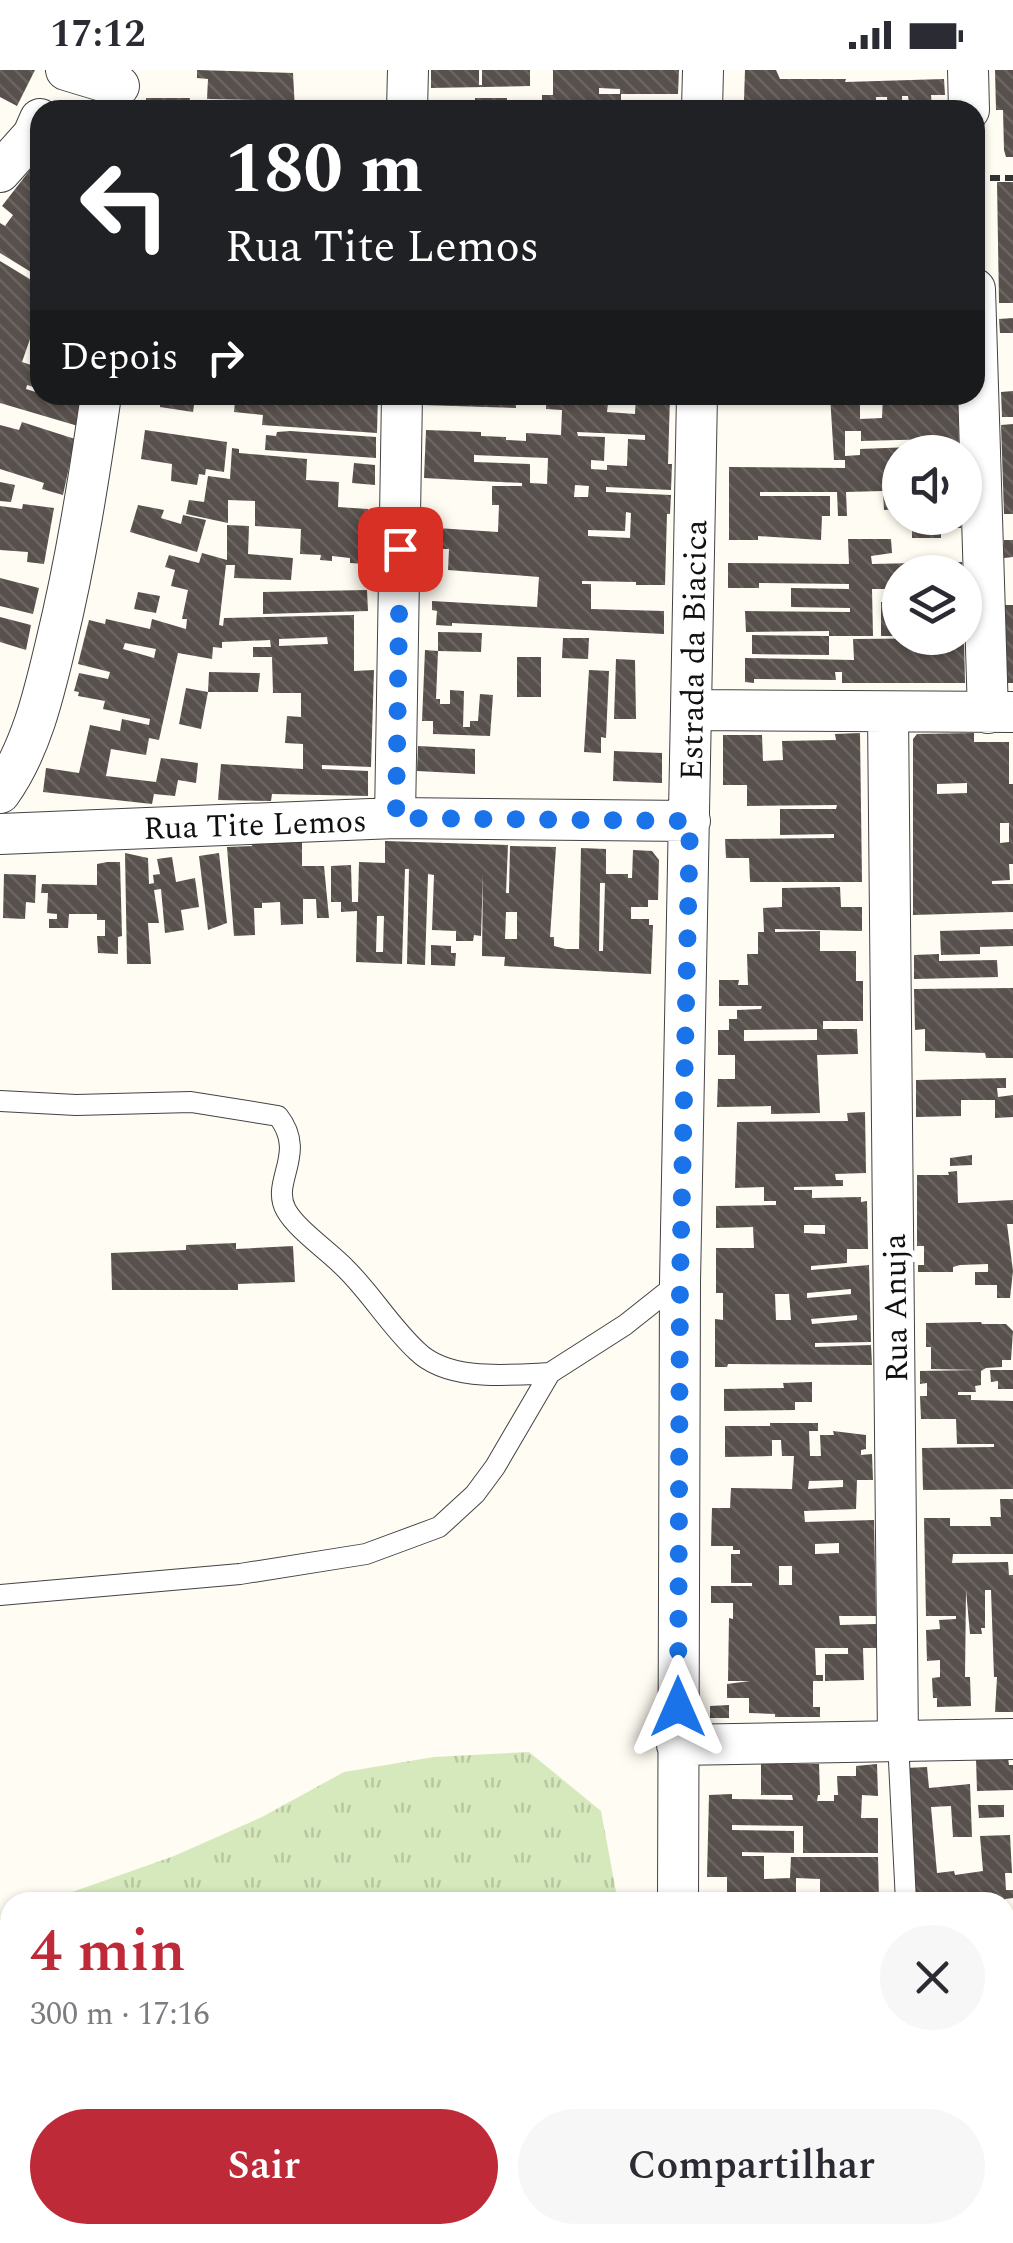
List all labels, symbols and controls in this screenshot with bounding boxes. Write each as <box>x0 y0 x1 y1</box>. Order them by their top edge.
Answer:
text: 17:12 <box>50 6 145 64</box>
text: 180 m <box>225 117 423 223</box>
icon: left <box>60 140 190 270</box>
text: Rua Tite Lemos <box>225 213 539 282</box>
text: Depois <box>60 329 178 387</box>
icon: right <box>198 330 253 385</box>
map controls <box>882 435 982 655</box>
button: sound <box>882 435 982 535</box>
pin <box>358 507 443 592</box>
street label: Estrada da Biacica <box>668 519 721 781</box>
icon: arrive <box>373 522 428 577</box>
button: layers <box>882 555 982 655</box>
street label: Rua Tite Lemos <box>143 797 368 854</box>
street label: Rua Anuja <box>871 1233 922 1383</box>
position arrow <box>626 1655 730 1759</box>
text: 4 min <box>30 1906 186 1998</box>
button: close <box>880 1925 985 2030</box>
text: 300 m · 17:16 <box>30 1990 210 2039</box>
button: Sair <box>30 2109 498 2224</box>
button: Compartilhar <box>518 2109 985 2224</box>

